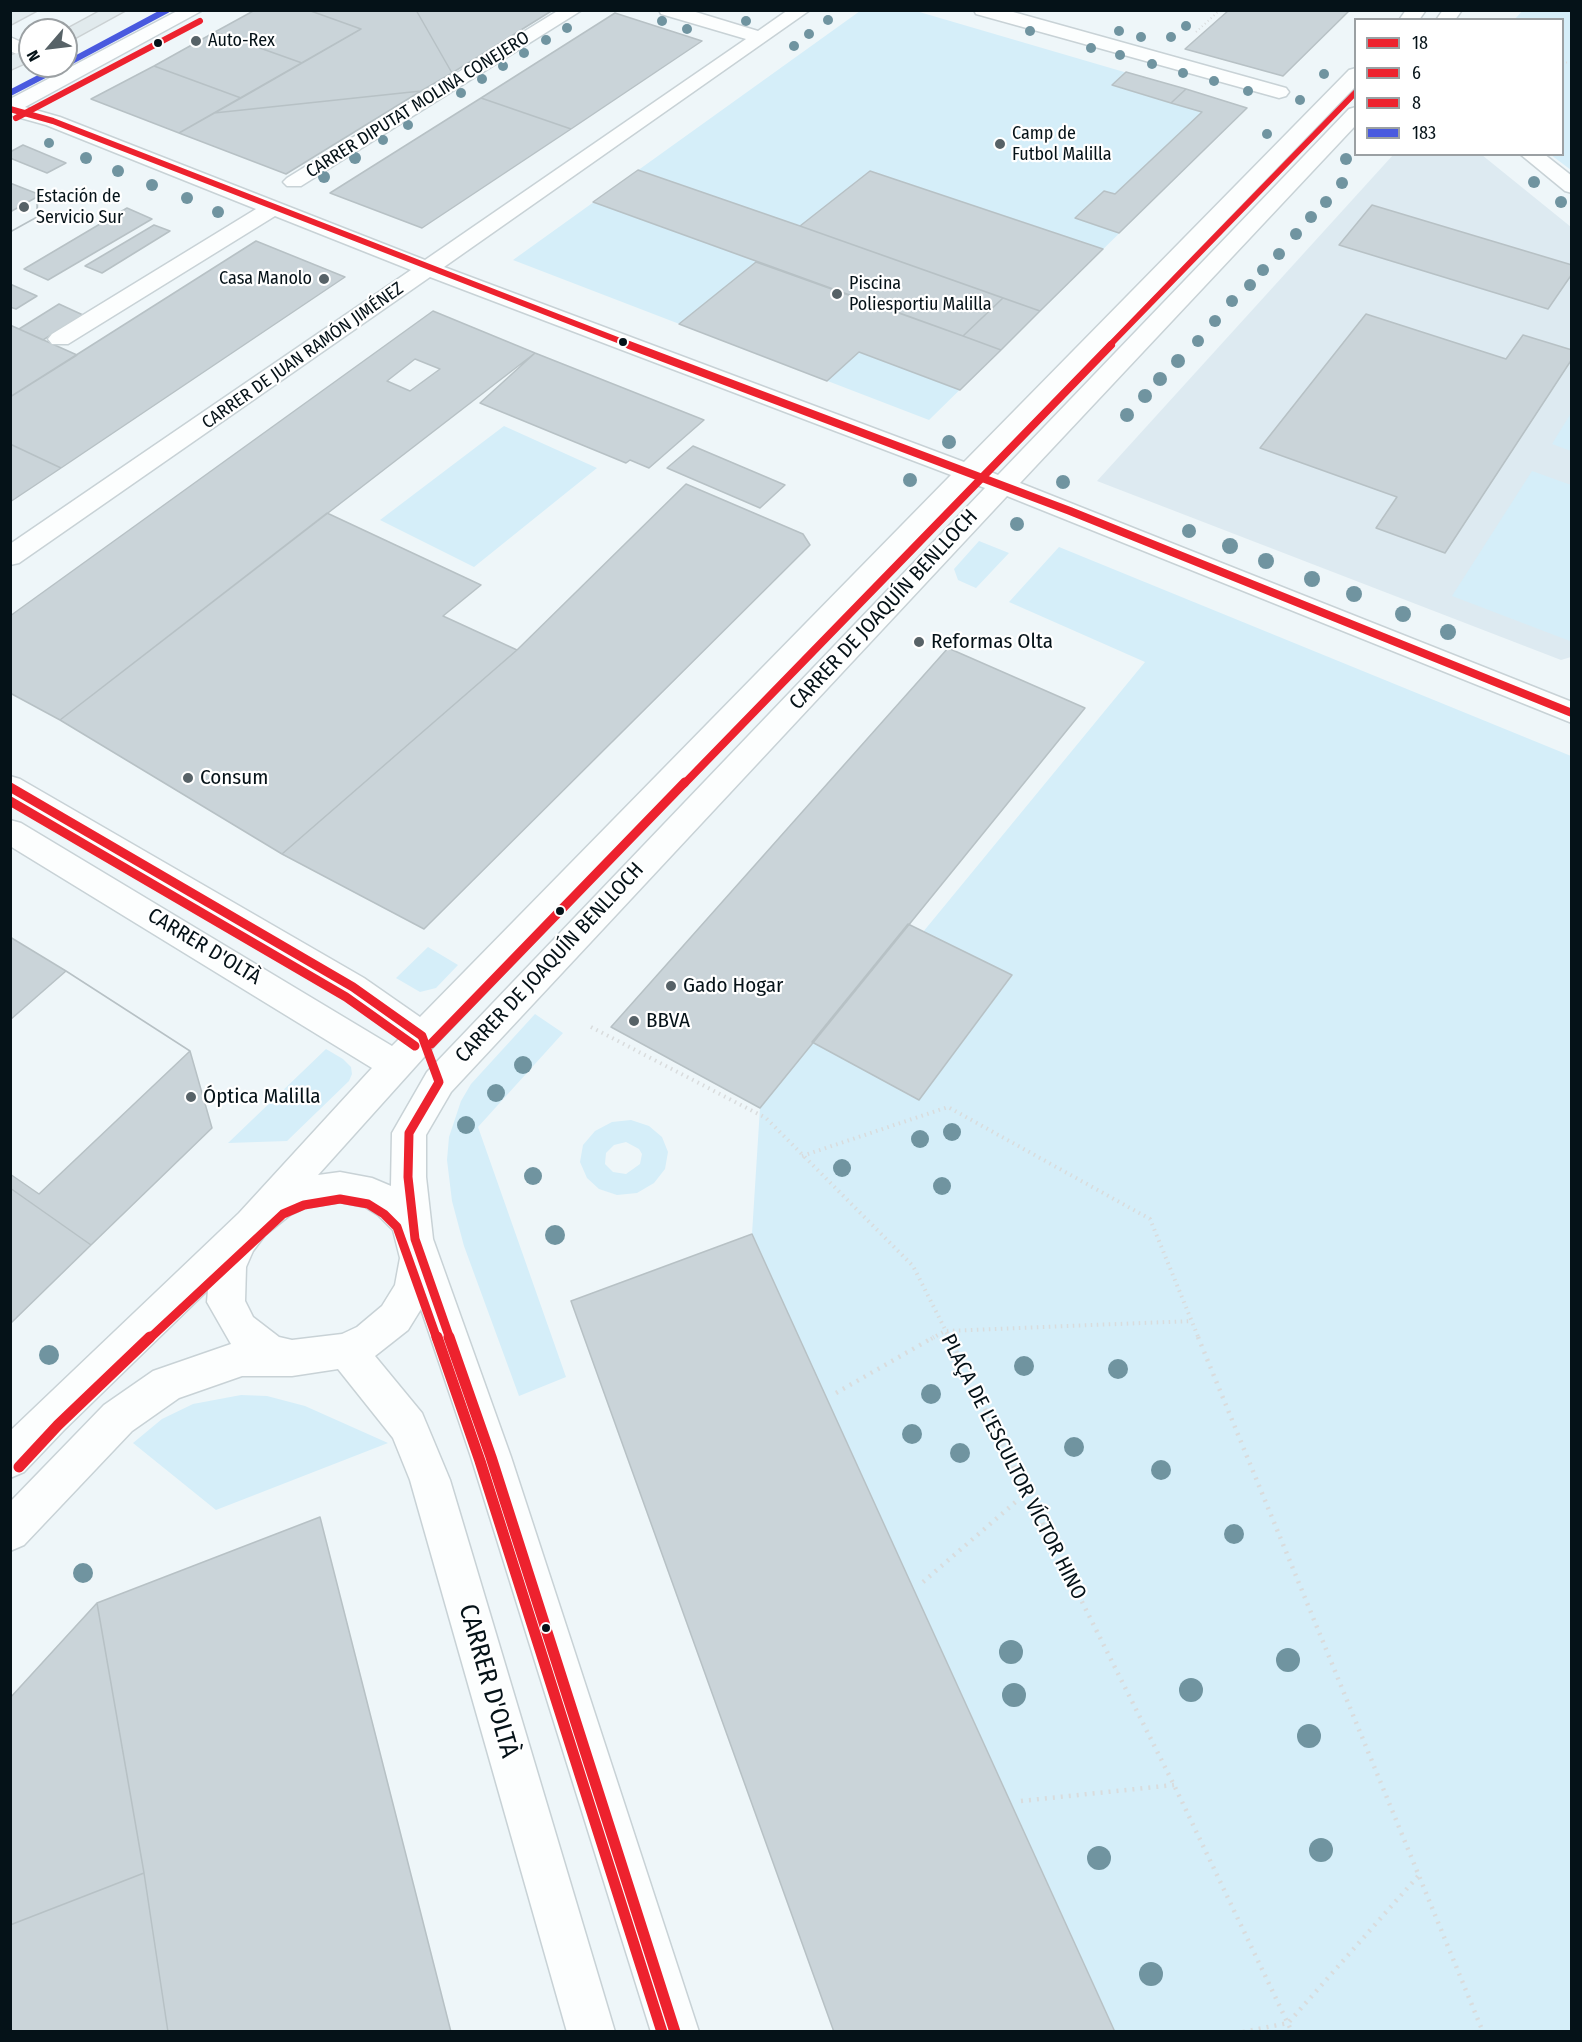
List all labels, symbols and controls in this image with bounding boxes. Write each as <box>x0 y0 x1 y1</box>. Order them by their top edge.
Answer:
north arrow <box>18 18 78 78</box>
legend <box>1354 18 1564 156</box>
street label: CARRER DIPUTAT MOLINA CONEJERO <box>302 27 534 183</box>
place label: Auto-Rex <box>208 30 275 52</box>
text: 18 <box>1412 32 1428 54</box>
marker: Auto-Rex <box>189 34 203 48</box>
unlabelled marker <box>152 37 164 49</box>
text: N <box>23 47 44 64</box>
text: 6 <box>1412 62 1421 84</box>
text: 8 <box>1412 92 1421 114</box>
text: 183 <box>1412 122 1436 144</box>
place label: Camp de Futbol Malilla <box>1012 123 1112 166</box>
marker: Camp de Futbol Malilla <box>993 137 1007 151</box>
place label: Estación de Servicio Sur <box>36 186 123 228</box>
marker: Estación de Servicio Sur <box>17 200 31 214</box>
place label: Casa Manolo <box>219 268 312 290</box>
marker: Casa Manolo <box>317 272 331 286</box>
place label: Piscina Poliesportiu Malilla <box>849 273 992 316</box>
street label: CARRER DE JUAN RAMÓN JIMÉNEZ <box>198 278 408 434</box>
marker: Piscina Poliesportiu Malilla <box>830 287 844 301</box>
unlabelled marker <box>617 336 629 348</box>
street label: CARRER DE JOAQUÍN BENLLOCH <box>785 505 983 715</box>
place label: Reformas Olta <box>931 629 1053 655</box>
marker: Reformas Olta <box>912 635 926 649</box>
place label: Consum <box>200 765 268 791</box>
marker: Consum <box>181 771 195 785</box>
street label: CARRER DE JOAQUÍN BENLLOCH <box>451 858 649 1068</box>
street label: CARRER D'OLTÀ <box>143 903 265 991</box>
unlabelled marker <box>554 905 566 917</box>
place label: Gado Hogar <box>683 973 783 999</box>
marker: Gado Hogar <box>664 979 678 993</box>
place label: BBVA <box>646 1008 690 1034</box>
marker: BBVA <box>627 1014 641 1028</box>
place label: Óptica Malilla <box>203 1084 321 1110</box>
marker: Óptica Malilla <box>184 1090 198 1104</box>
street label: PLAÇA DE L'ESCULTOR VÍCTOR HINO <box>935 1330 1091 1604</box>
street label: CARRER D'OLTÀ <box>451 1601 525 1761</box>
unlabelled marker <box>540 1622 552 1634</box>

